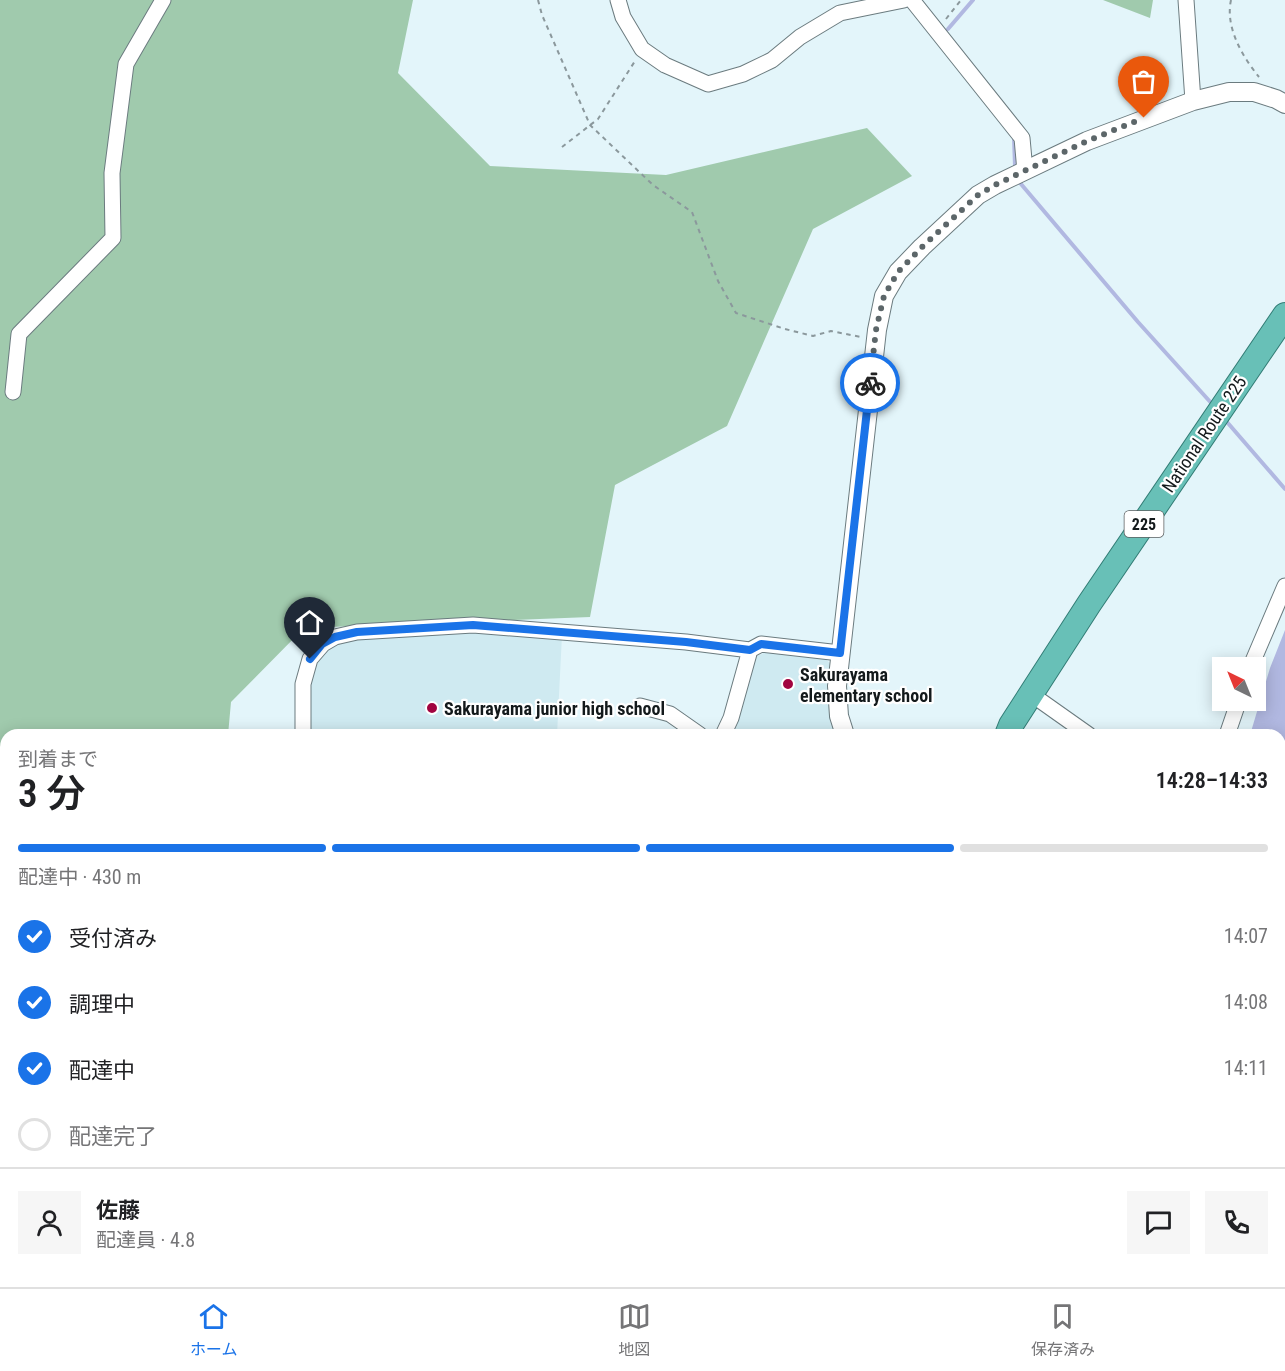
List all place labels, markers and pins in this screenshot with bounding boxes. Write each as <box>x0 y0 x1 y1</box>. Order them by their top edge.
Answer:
pin <box>1118 56 1169 118</box>
pin <box>284 597 335 659</box>
place label: Sakurayama elementary school <box>800 664 933 706</box>
marker: Sakurayama elementary school <box>781 677 795 691</box>
place label: Sakurayama junior high school <box>444 698 665 719</box>
marker: Sakurayama junior high school <box>425 701 439 715</box>

